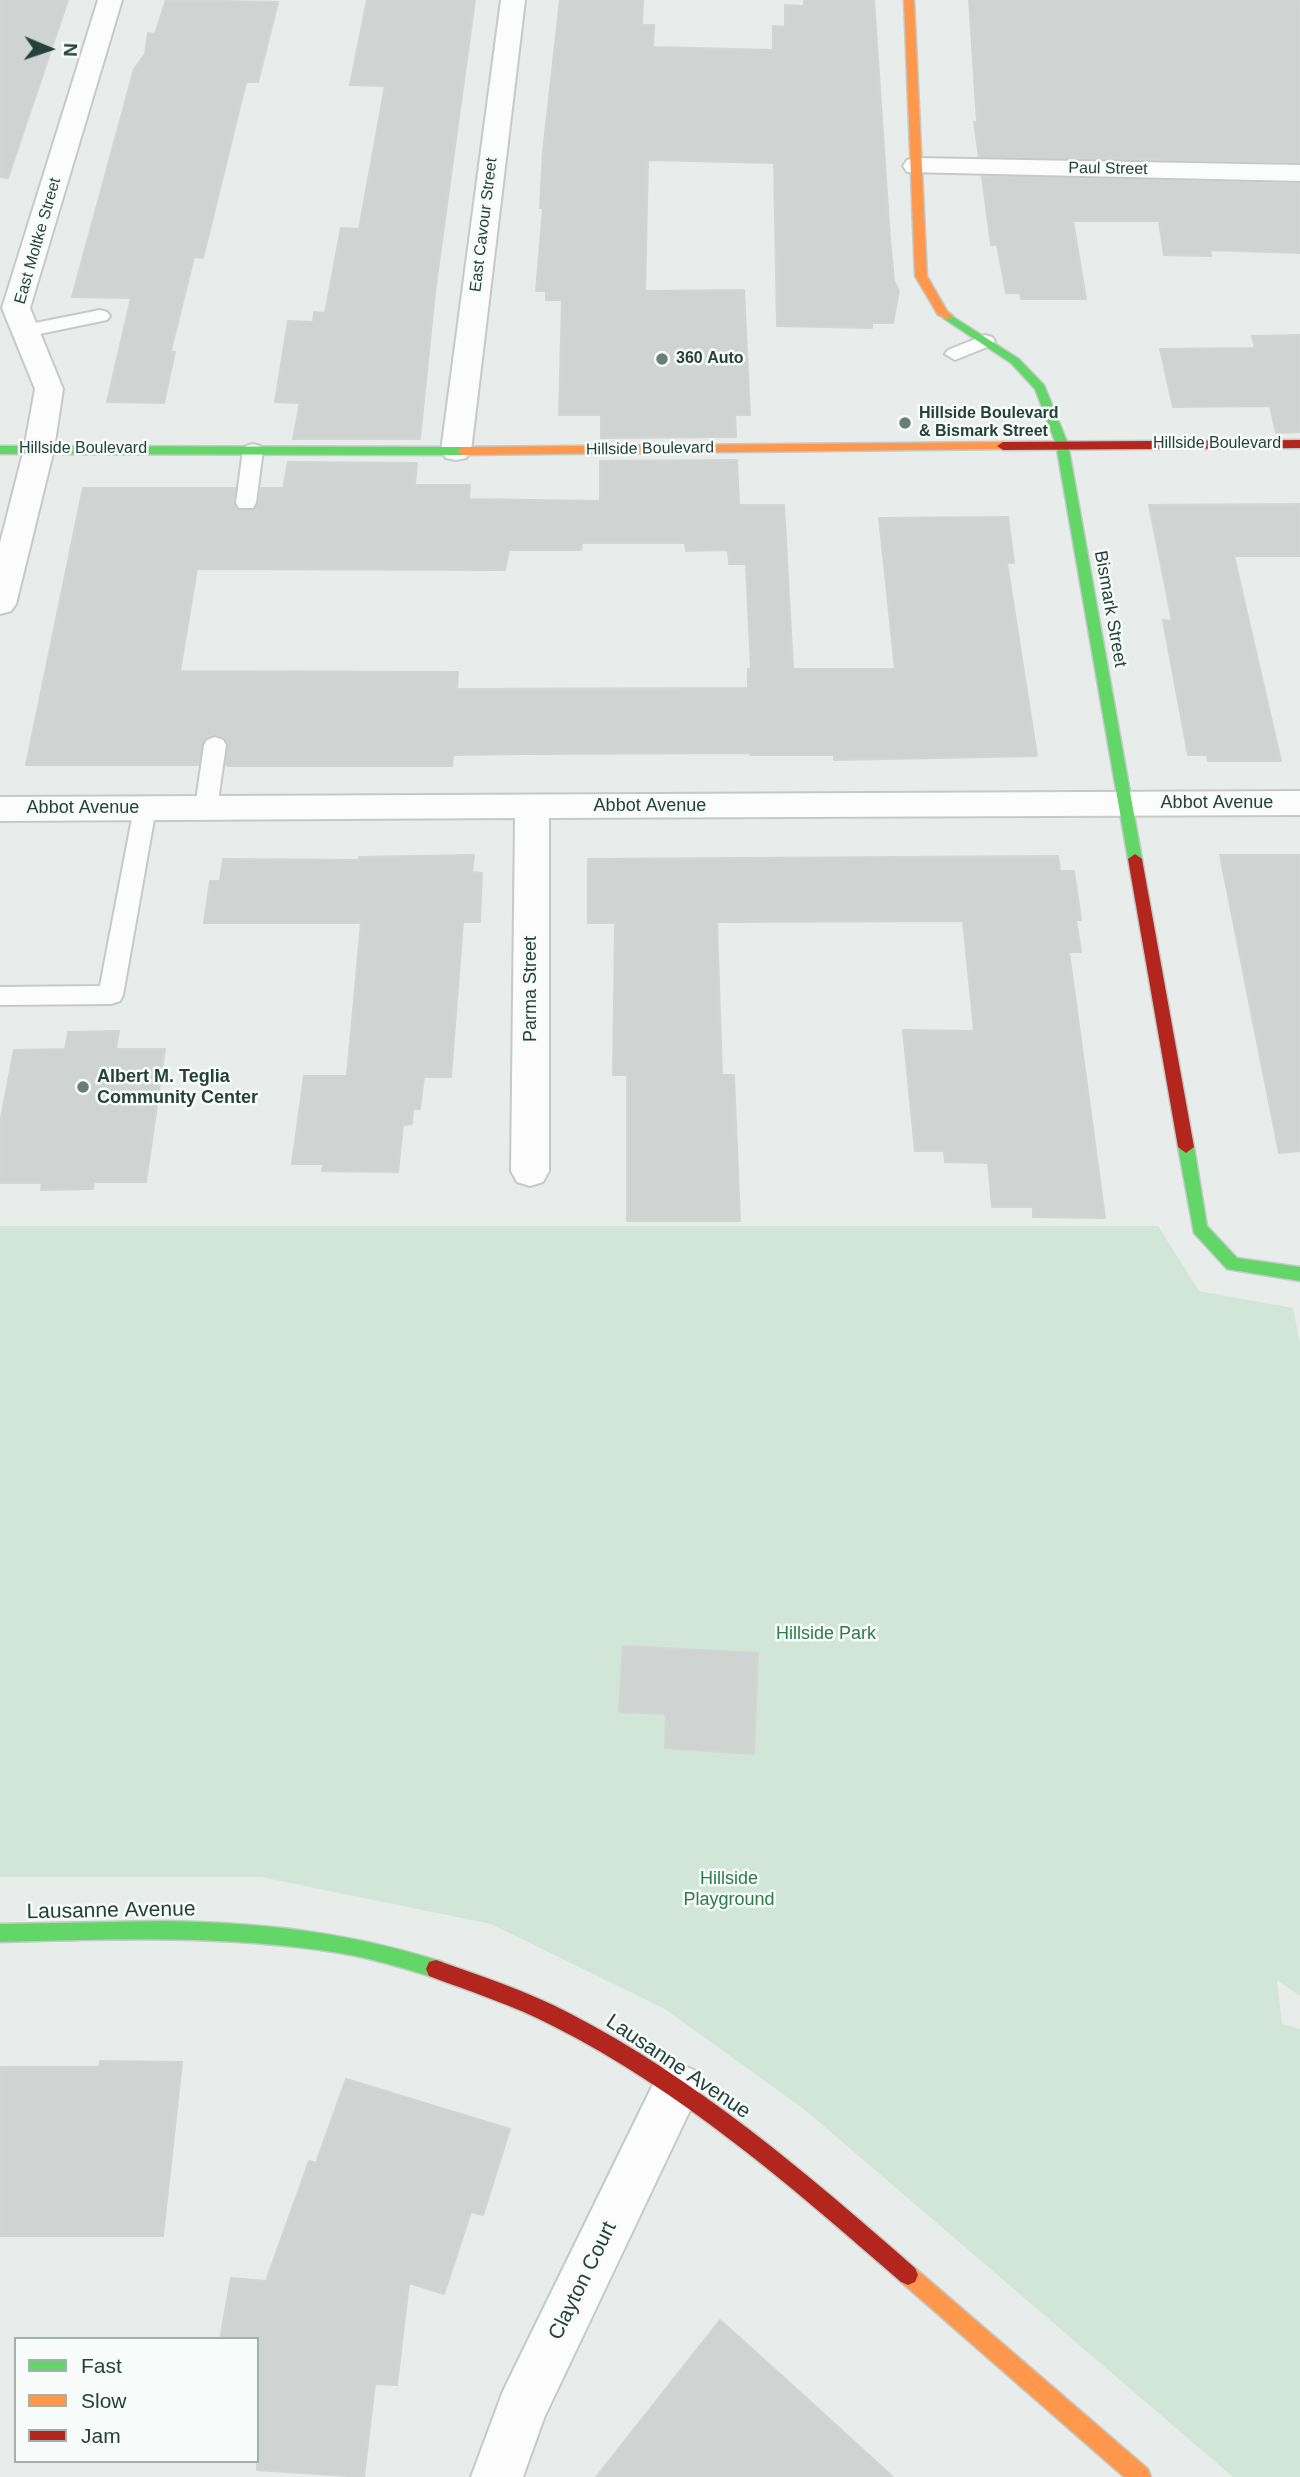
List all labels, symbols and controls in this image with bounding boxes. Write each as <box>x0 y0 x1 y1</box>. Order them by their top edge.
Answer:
north arrow <box>14 14 84 84</box>
text: N <box>60 43 81 57</box>
street label: East Cavour Street <box>466 157 502 293</box>
street label: Paul Street <box>1068 159 1148 179</box>
street label: East Moltke Street <box>11 176 65 306</box>
place label: 360 Auto <box>676 349 744 369</box>
marker: 360 Auto <box>654 351 670 367</box>
place label: Hillside Boulevard & Bismark Street <box>919 404 1059 442</box>
marker: Hillside Boulevard & Bismark Street <box>897 415 913 431</box>
street label: Hillside Boulevard <box>1153 434 1281 454</box>
street label: Hillside Boulevard <box>586 438 714 460</box>
street label: Hillside Boulevard <box>19 439 147 459</box>
street label: Bismark Street <box>1089 549 1131 669</box>
street label: Abbot Avenue <box>1161 792 1273 814</box>
street label: Abbot Avenue <box>594 795 706 817</box>
street label: Abbot Avenue <box>27 797 139 819</box>
street label: Parma Street <box>520 936 542 1042</box>
place label: Albert M. Teglia Community Center <box>97 1066 258 1108</box>
marker: Albert M. Teglia Community Center <box>75 1079 91 1095</box>
park label: Hillside Park <box>776 1623 876 1645</box>
park label: Hillside Playground <box>683 1868 775 1910</box>
street label: Lausanne Avenue <box>26 1897 196 1925</box>
street label: Lausanne Avenue <box>601 2009 755 2125</box>
street label: Clayton Court <box>544 2218 622 2344</box>
legend <box>14 2337 259 2463</box>
text: Fast <box>81 2354 122 2377</box>
text: Slow <box>81 2389 127 2412</box>
text: Jam <box>81 2424 121 2447</box>

